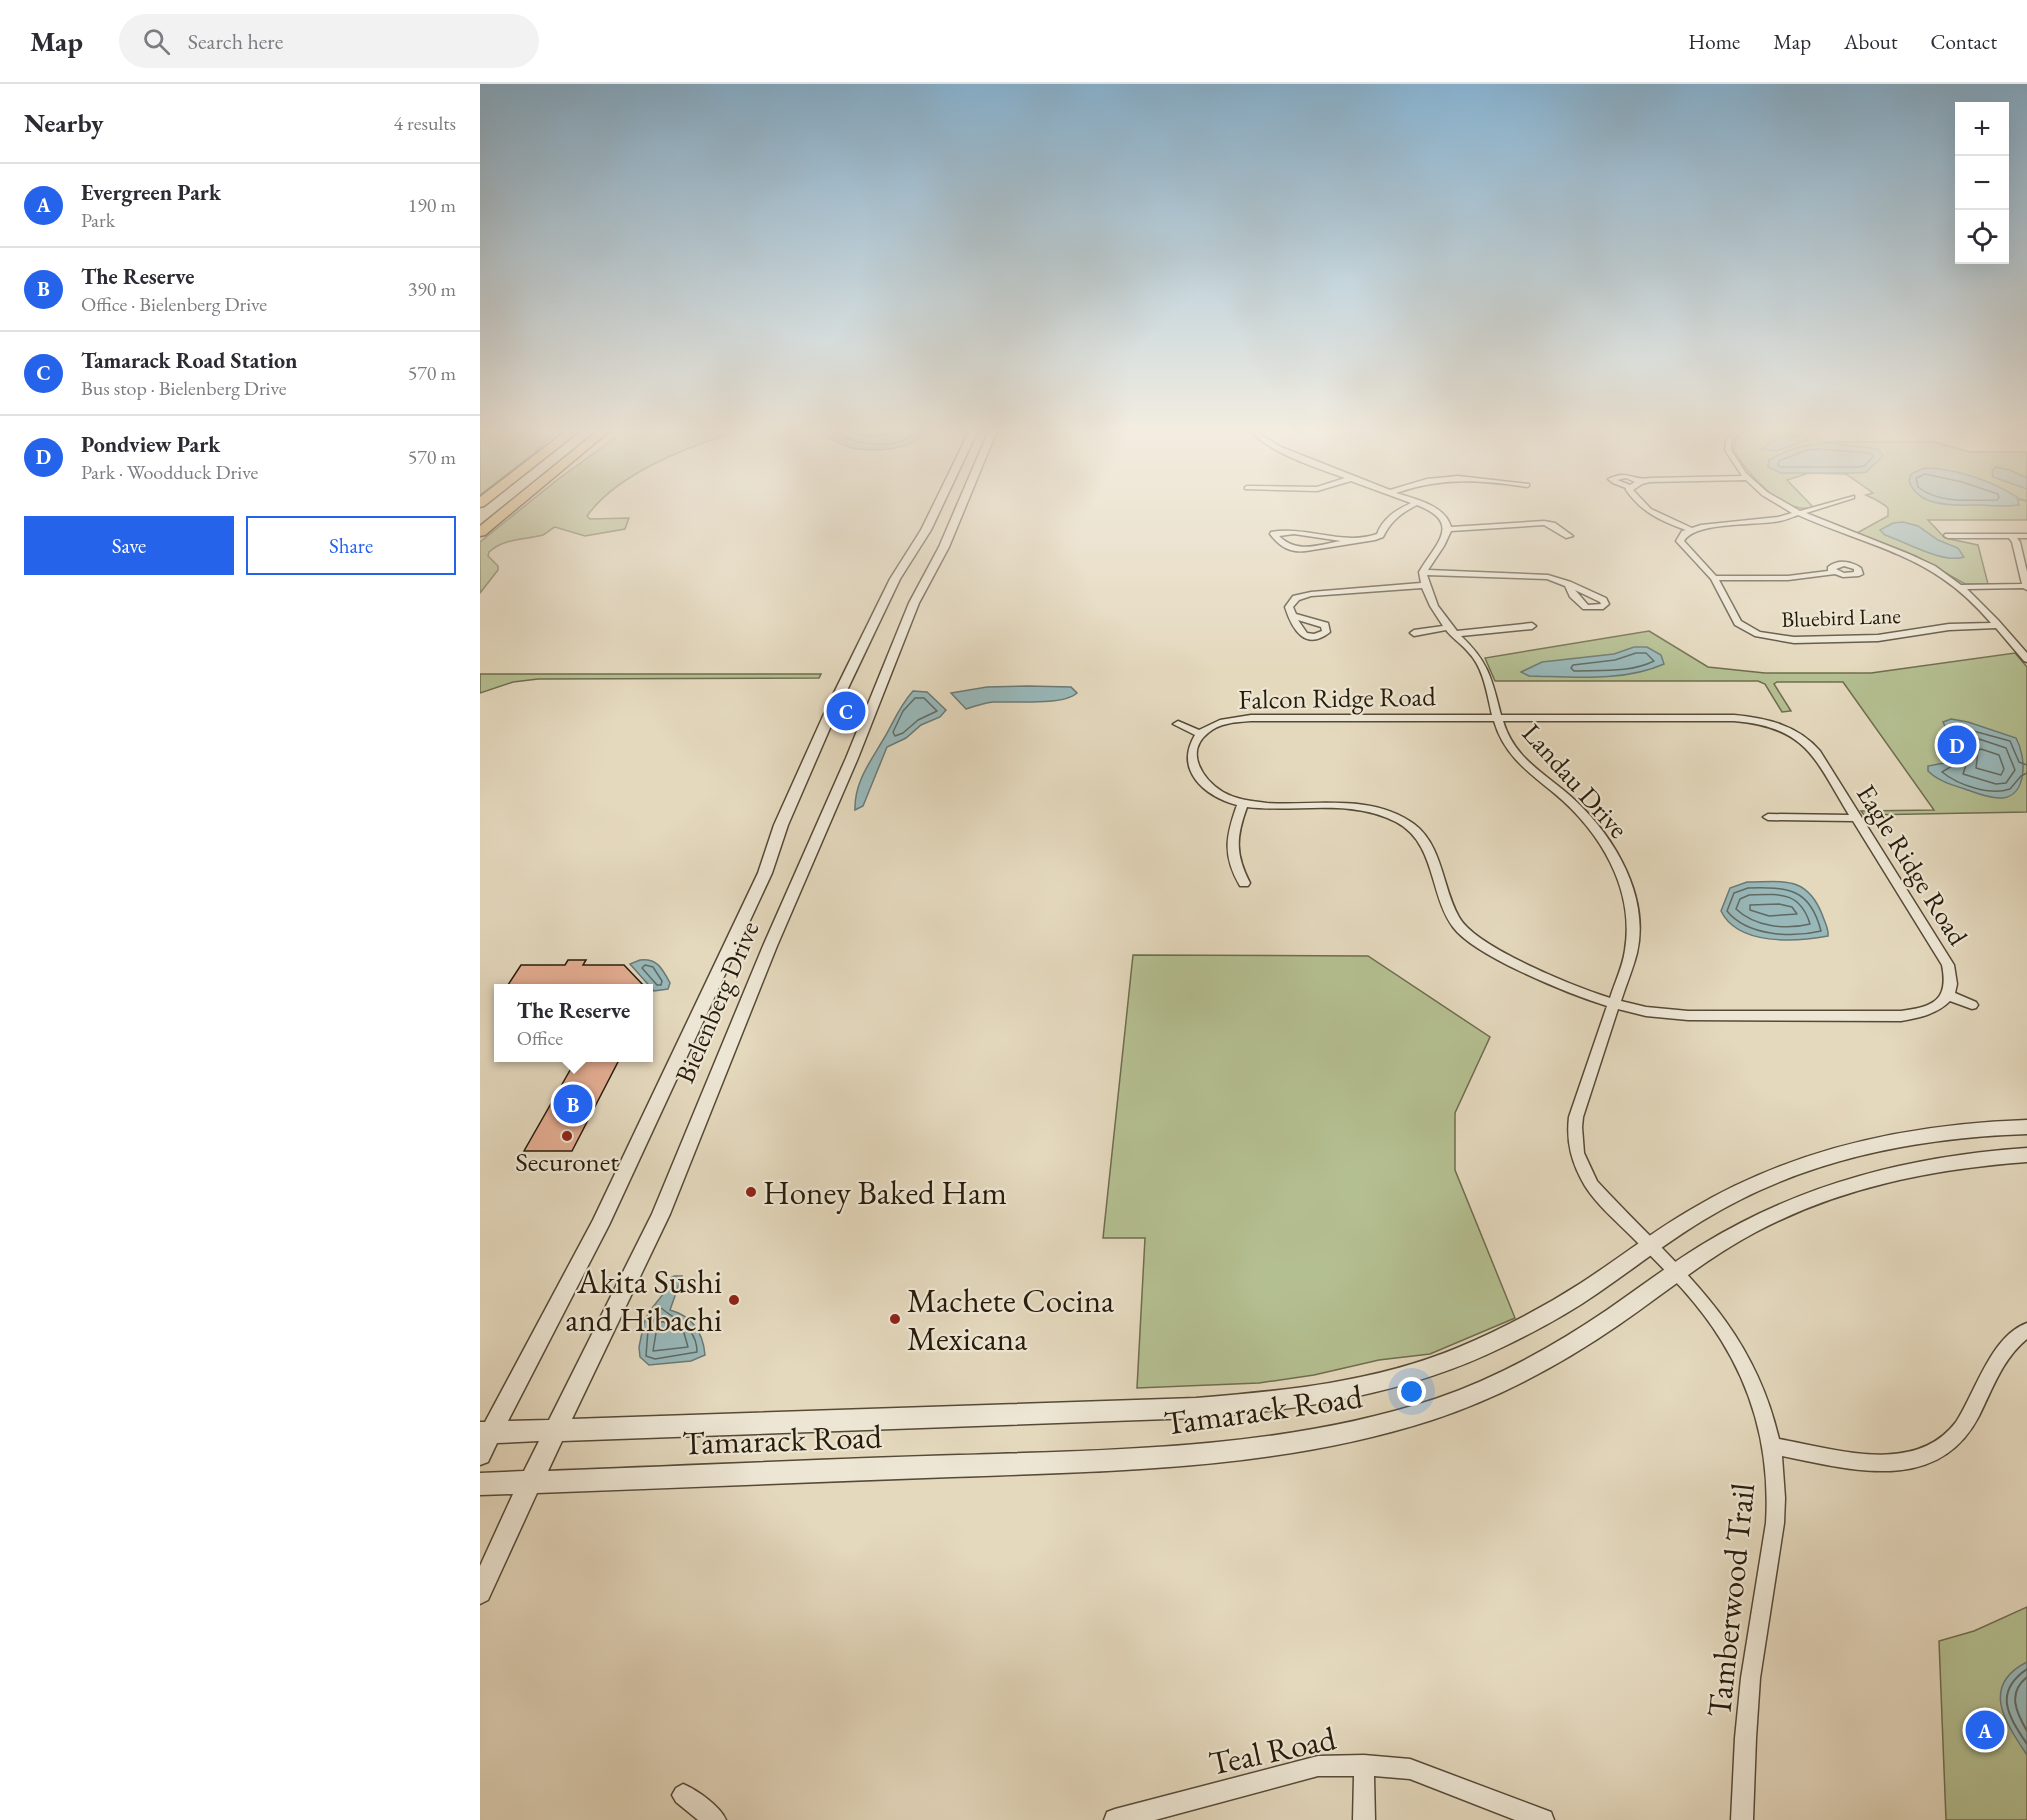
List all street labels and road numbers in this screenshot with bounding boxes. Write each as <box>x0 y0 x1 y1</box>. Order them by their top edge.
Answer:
street label: Bluebird Lane <box>1781 601 1902 634</box>
street label: Falcon Ridge Road <box>1238 678 1436 717</box>
street label: Landau Drive <box>1515 716 1636 845</box>
street label: Eagle Ridge Road <box>1849 778 1976 952</box>
street label: Bielenberg Drive <box>667 916 766 1088</box>
street label: Tamarack Road <box>1161 1374 1365 1445</box>
street label: Tamarack Road <box>682 1415 883 1464</box>
street label: Tamberwood Trail <box>1697 1481 1764 1719</box>
street label: Teal Road <box>1205 1716 1340 1785</box>

